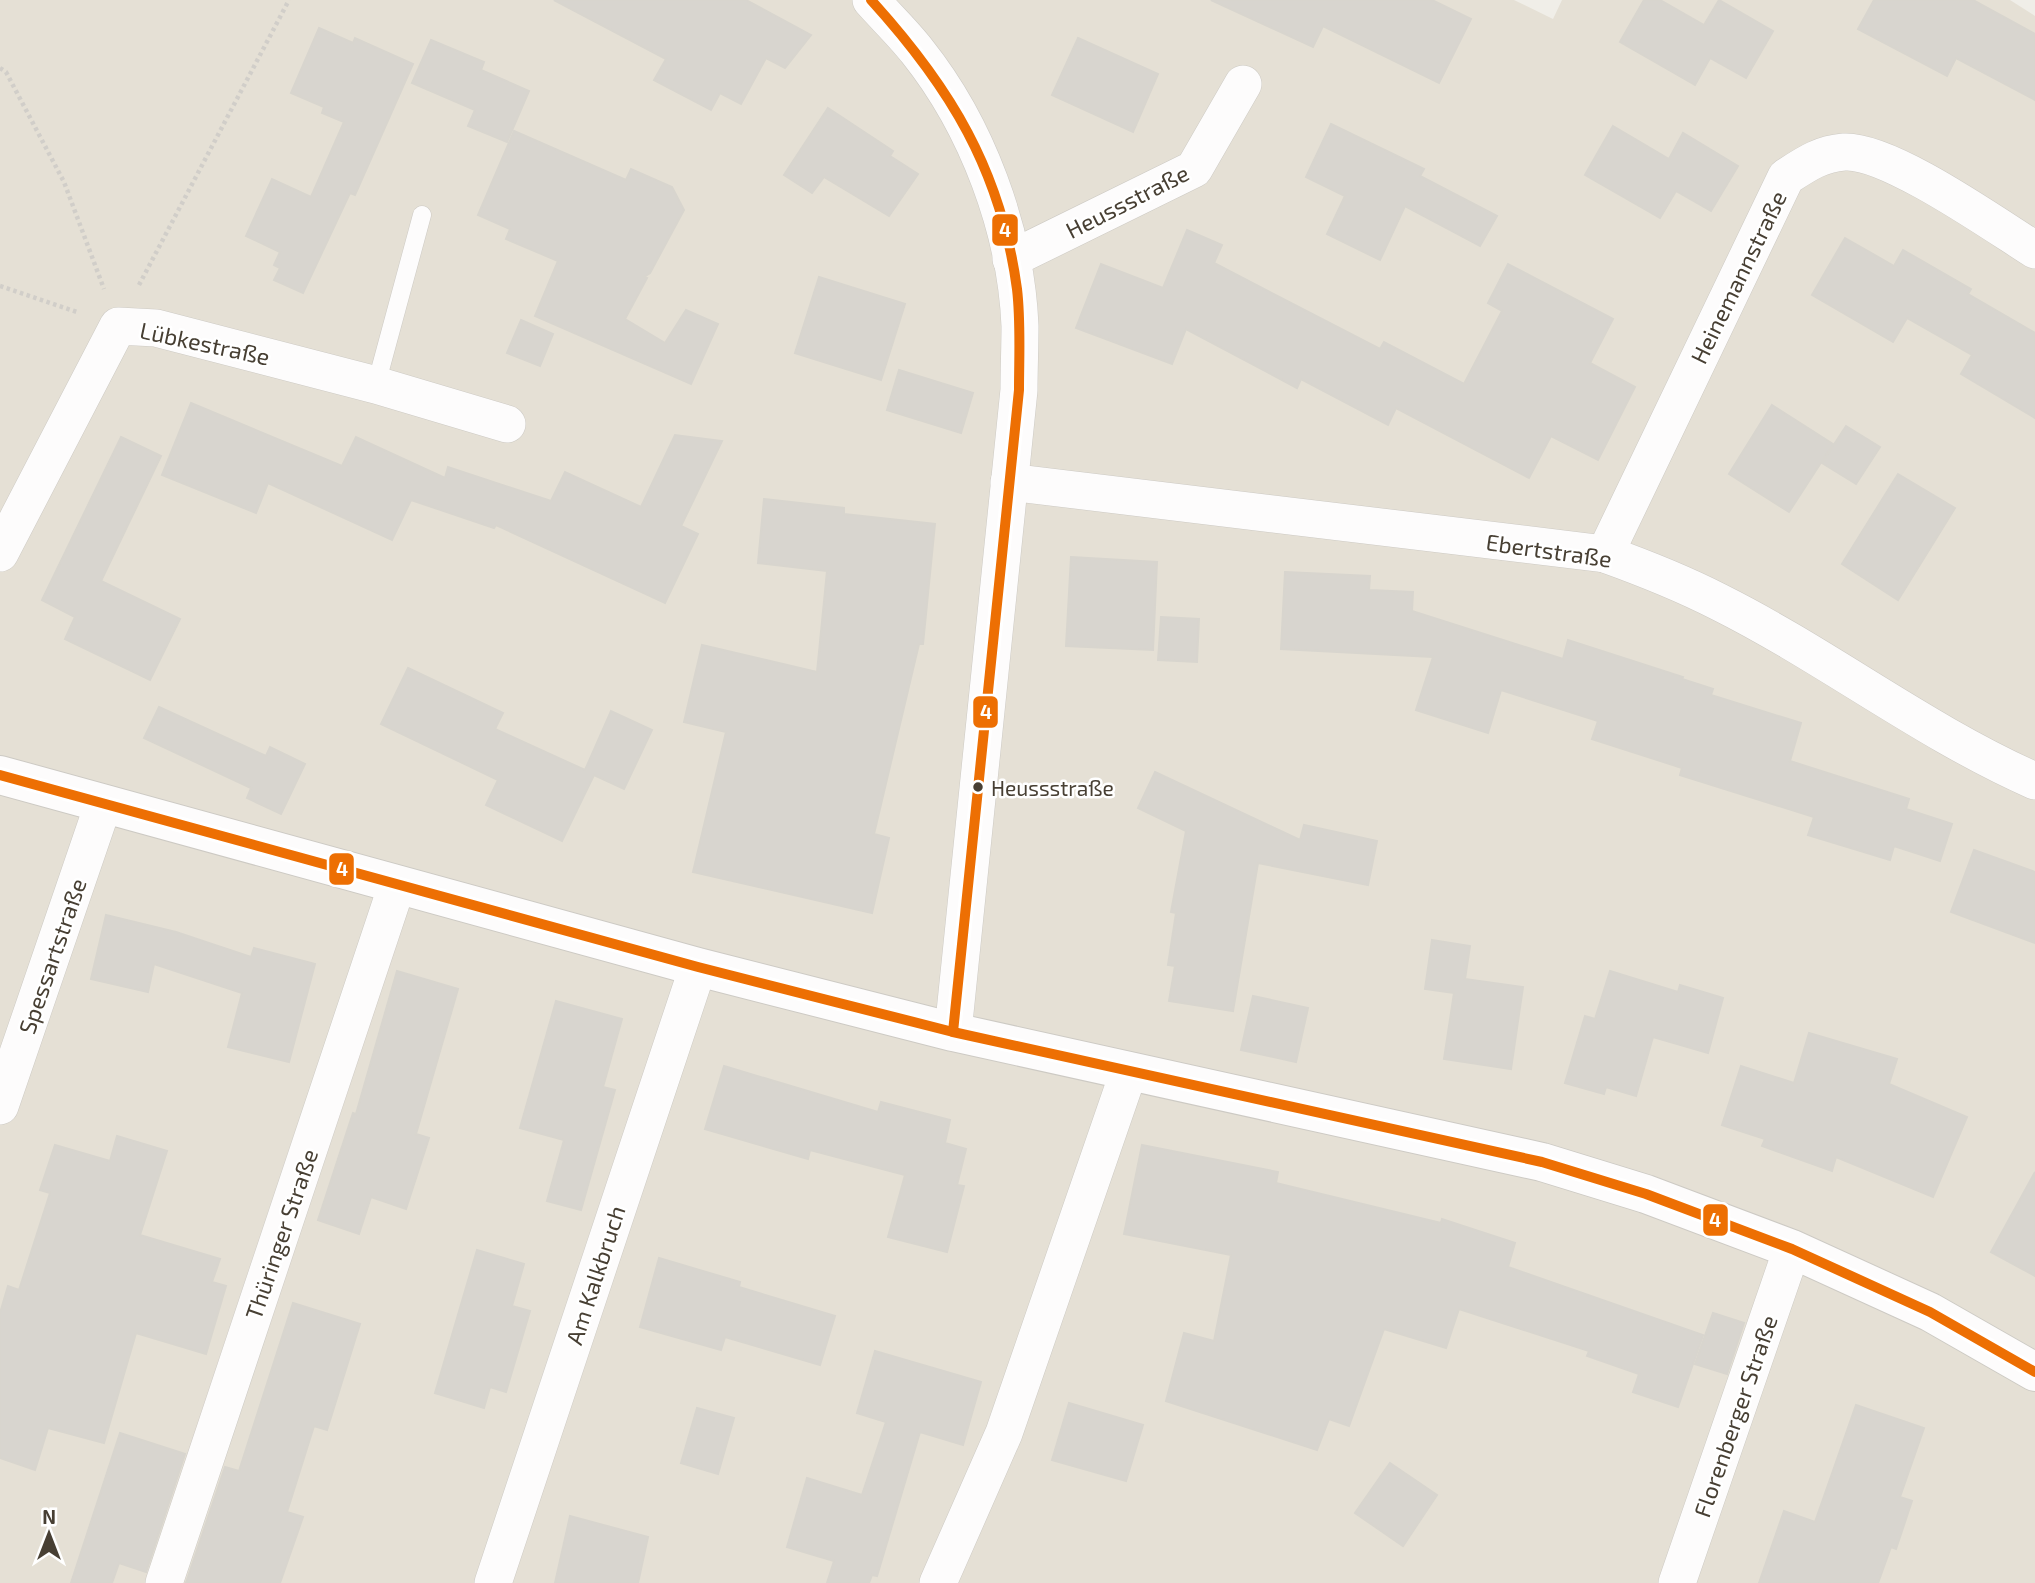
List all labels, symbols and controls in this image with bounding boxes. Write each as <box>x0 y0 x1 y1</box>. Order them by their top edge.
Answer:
street label: Heussstraße <box>1061 158 1193 244</box>
street label: Heinemannstraße <box>1684 186 1792 368</box>
line badge: 4 <box>991 213 1019 247</box>
text: 4 <box>999 218 1011 241</box>
street label: Lübkestraße <box>138 316 272 370</box>
street label: Ebertstraße <box>1484 527 1614 573</box>
line badge: 4 <box>972 695 999 729</box>
text: 4 <box>980 700 992 723</box>
place label: Heussstraße <box>991 775 1114 800</box>
marker: Heussstraße <box>971 780 985 794</box>
line badge: 4 <box>328 852 355 886</box>
text: 4 <box>336 857 348 880</box>
street label: Spessartstraße <box>12 875 92 1037</box>
street label: Thüringer Straße <box>239 1145 323 1323</box>
street label: Am Kalkbruch <box>559 1202 631 1348</box>
line badge: 4 <box>1702 1203 1729 1237</box>
text: 4 <box>1709 1208 1721 1231</box>
street label: Florenberger Straße <box>1687 1311 1783 1521</box>
north arrow <box>14 1499 84 1569</box>
text: N <box>42 1505 56 1528</box>

